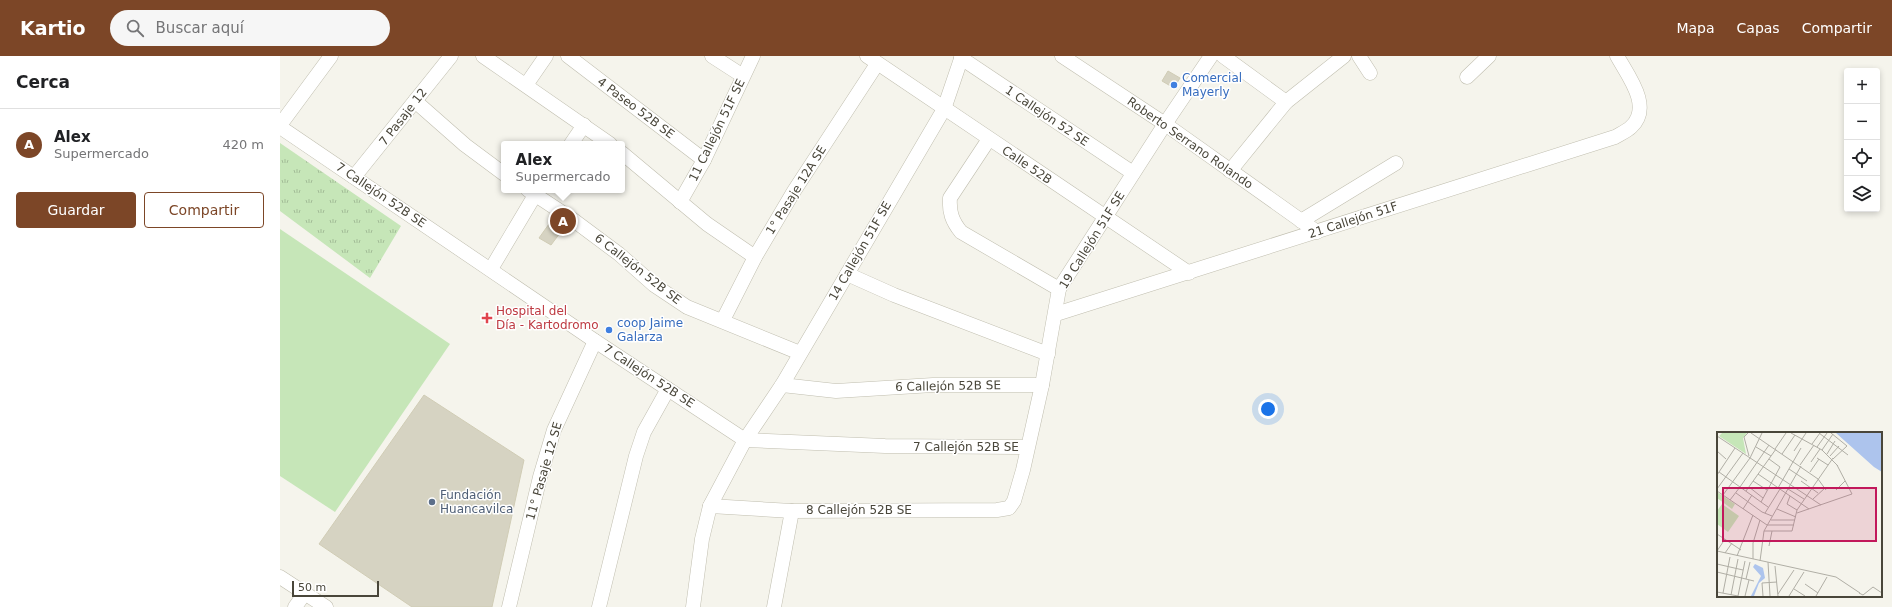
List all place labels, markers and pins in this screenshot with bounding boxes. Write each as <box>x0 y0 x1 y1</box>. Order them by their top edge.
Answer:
place label: Comercial Mayerly <box>1182 71 1242 99</box>
marker: Comercial Mayerly <box>1169 80 1179 90</box>
pin: A <box>550 206 576 236</box>
place label: Hospital del Día - Kartodromo <box>496 304 599 332</box>
marker: Hospital del Día - Kartodromo <box>481 312 493 324</box>
place label: coop Jaime Galarza <box>617 316 683 344</box>
marker: coop Jaime Galarza <box>604 325 614 335</box>
place label: Fundación Huancavilca <box>440 488 513 516</box>
marker: Fundación Huancavilca <box>427 497 437 507</box>

